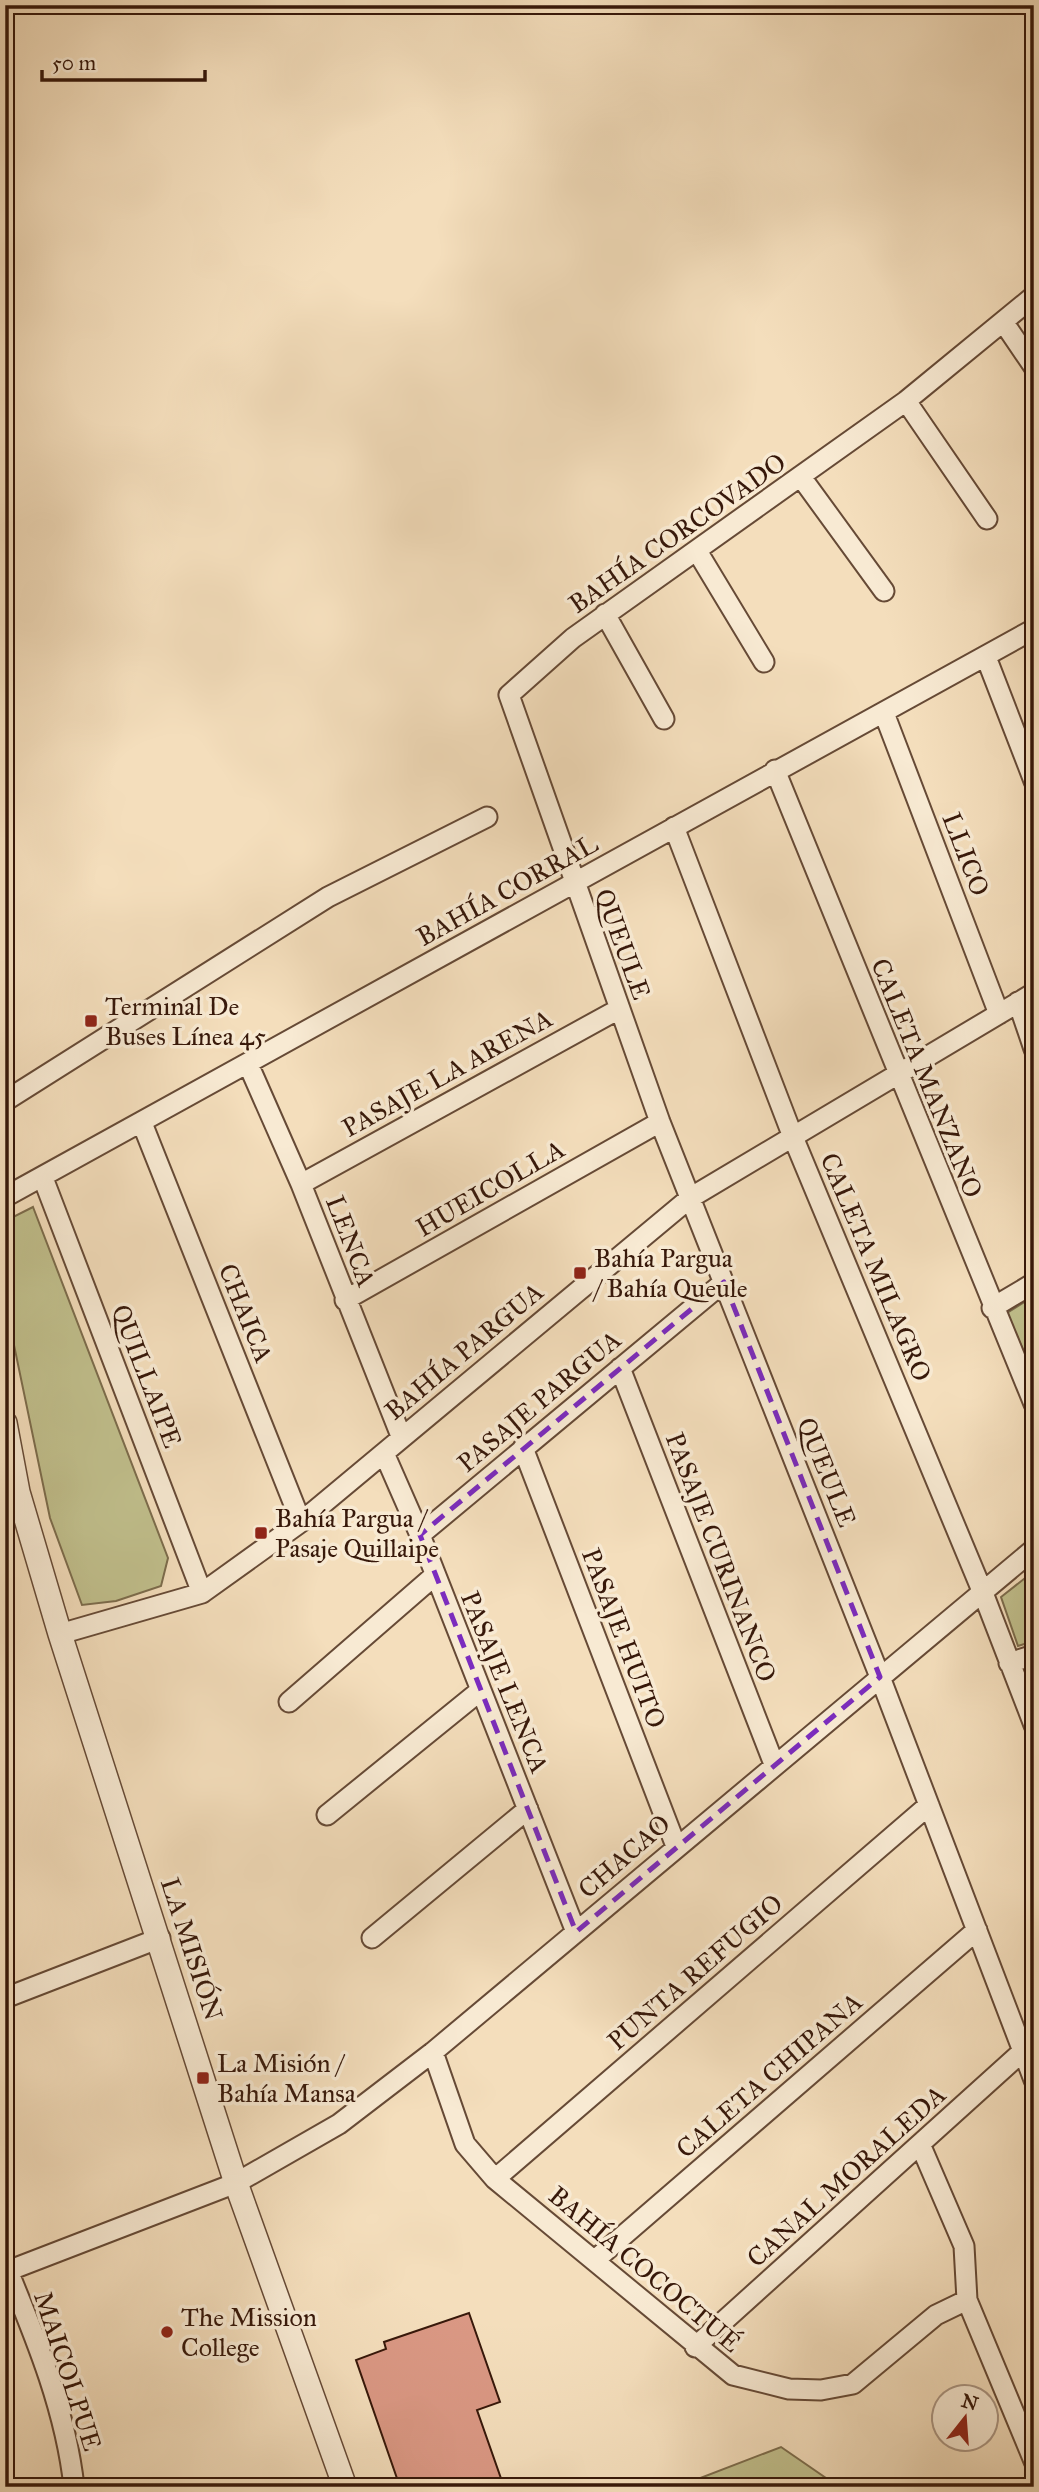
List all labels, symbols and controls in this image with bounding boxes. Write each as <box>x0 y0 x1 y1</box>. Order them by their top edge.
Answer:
scale bar <box>42 38 205 82</box>
text: 50 m <box>52 50 97 76</box>
street label: BAHÍA CORCOVADO <box>562 446 792 620</box>
street label: LLICO <box>936 808 996 900</box>
street label: BAHÍA CORRAL <box>411 827 603 953</box>
street label: QUEULE <box>588 884 658 1004</box>
street label: CALETA MANZANO <box>864 954 990 1202</box>
place label: Terminal De Buses Línea 45 <box>105 990 266 1052</box>
street label: PASAJE LA ARENA <box>336 1002 558 1144</box>
marker: Terminal De Buses Línea 45 <box>83 1013 99 1029</box>
street label: HUEICOLLA <box>410 1132 570 1243</box>
street label: CALETA MILAGRO <box>813 1148 939 1386</box>
street label: LENCA <box>319 1191 383 1291</box>
place label: Bahía Pargua / Bahía Queule <box>592 1242 748 1304</box>
street label: CHAICA <box>212 1259 280 1368</box>
marker: Bahía Pargua / Bahía Queule <box>572 1265 588 1281</box>
street label: BAHÍA PARGUA <box>378 1275 550 1427</box>
street label: QUILLAIPE <box>105 1300 189 1452</box>
street label: PASAJE PARGUA <box>451 1323 628 1479</box>
street label: QUEULE <box>791 1413 863 1531</box>
street label: PASAJE CURINANCO <box>659 1428 783 1686</box>
place label: Bahía Pargua / Pasaje Quillaipe <box>275 1502 439 1564</box>
marker: Bahía Pargua / Pasaje Quillaipe <box>253 1525 269 1541</box>
street label: PASAJE HUITO <box>575 1544 673 1732</box>
street label: PASAJE LENCA <box>454 1586 556 1778</box>
street label: CHACAO <box>571 1807 677 1905</box>
street label: LA MISIÓN <box>154 1874 230 2024</box>
street label: PUNTA REFUGIO <box>601 1887 789 2057</box>
street label: CALETA CHIPANA <box>669 1985 869 2164</box>
place label: La Misión / Bahía Mansa <box>217 2047 356 2109</box>
marker: La Misión / Bahía Mansa <box>195 2070 211 2086</box>
street label: CANAL MORALEDA <box>740 2078 952 2274</box>
street label: BAHÍA COCOCTUÉ <box>542 2179 748 2359</box>
street label: MAICOLPUE <box>27 2287 109 2455</box>
place label: The Mission College <box>181 2301 317 2363</box>
marker: The Mission College <box>159 2324 175 2340</box>
north arrow <box>930 2384 1000 2454</box>
text: N <box>959 2389 981 2416</box>

